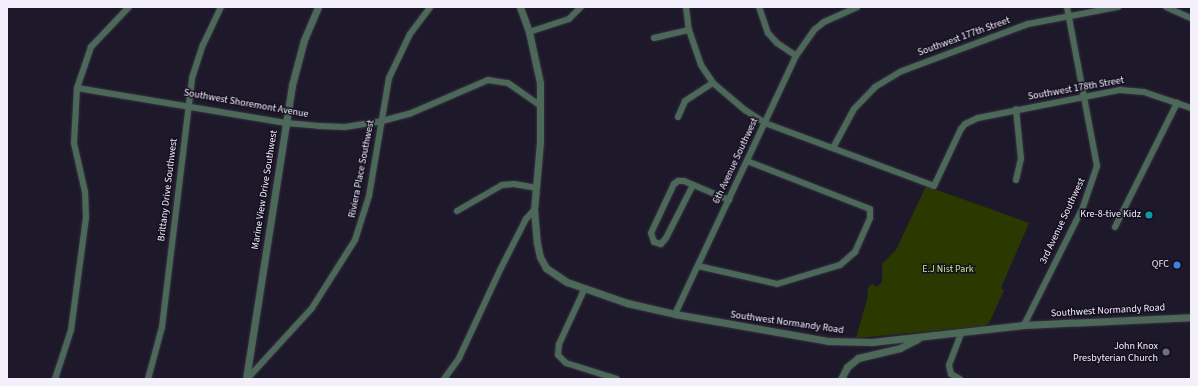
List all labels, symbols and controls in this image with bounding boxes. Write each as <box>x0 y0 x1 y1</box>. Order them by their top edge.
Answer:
street label: Southwest 177th Street <box>916 15 1012 59</box>
street label: Southwest 178th Street <box>1027 75 1125 103</box>
street label: Southwest Shoremont Avenue <box>183 87 309 121</box>
street label: 6th Avenue Southwest <box>711 116 761 206</box>
street label: Riviera Place Southwest <box>347 119 377 219</box>
street label: Marine View Drive Southwest <box>250 129 280 251</box>
street label: Brittany Drive Southwest <box>156 138 180 242</box>
street label: 3rd Avenue Southwest <box>1038 176 1088 266</box>
place label: Kre-8-tive Kidz <box>1080 209 1141 221</box>
marker: Kre-8-tive Kidz <box>1144 210 1154 220</box>
place label: QFC <box>1152 259 1169 271</box>
marker: QFC <box>1172 260 1182 270</box>
park label: E.J Nist Park <box>922 264 974 276</box>
street label: Southwest Normandy Road <box>1051 302 1165 320</box>
street label: Southwest Normandy Road <box>730 309 844 337</box>
place label: John Knox Presbyterian Church <box>1073 340 1158 364</box>
marker: John Knox Presbyterian Church <box>1161 347 1171 357</box>

